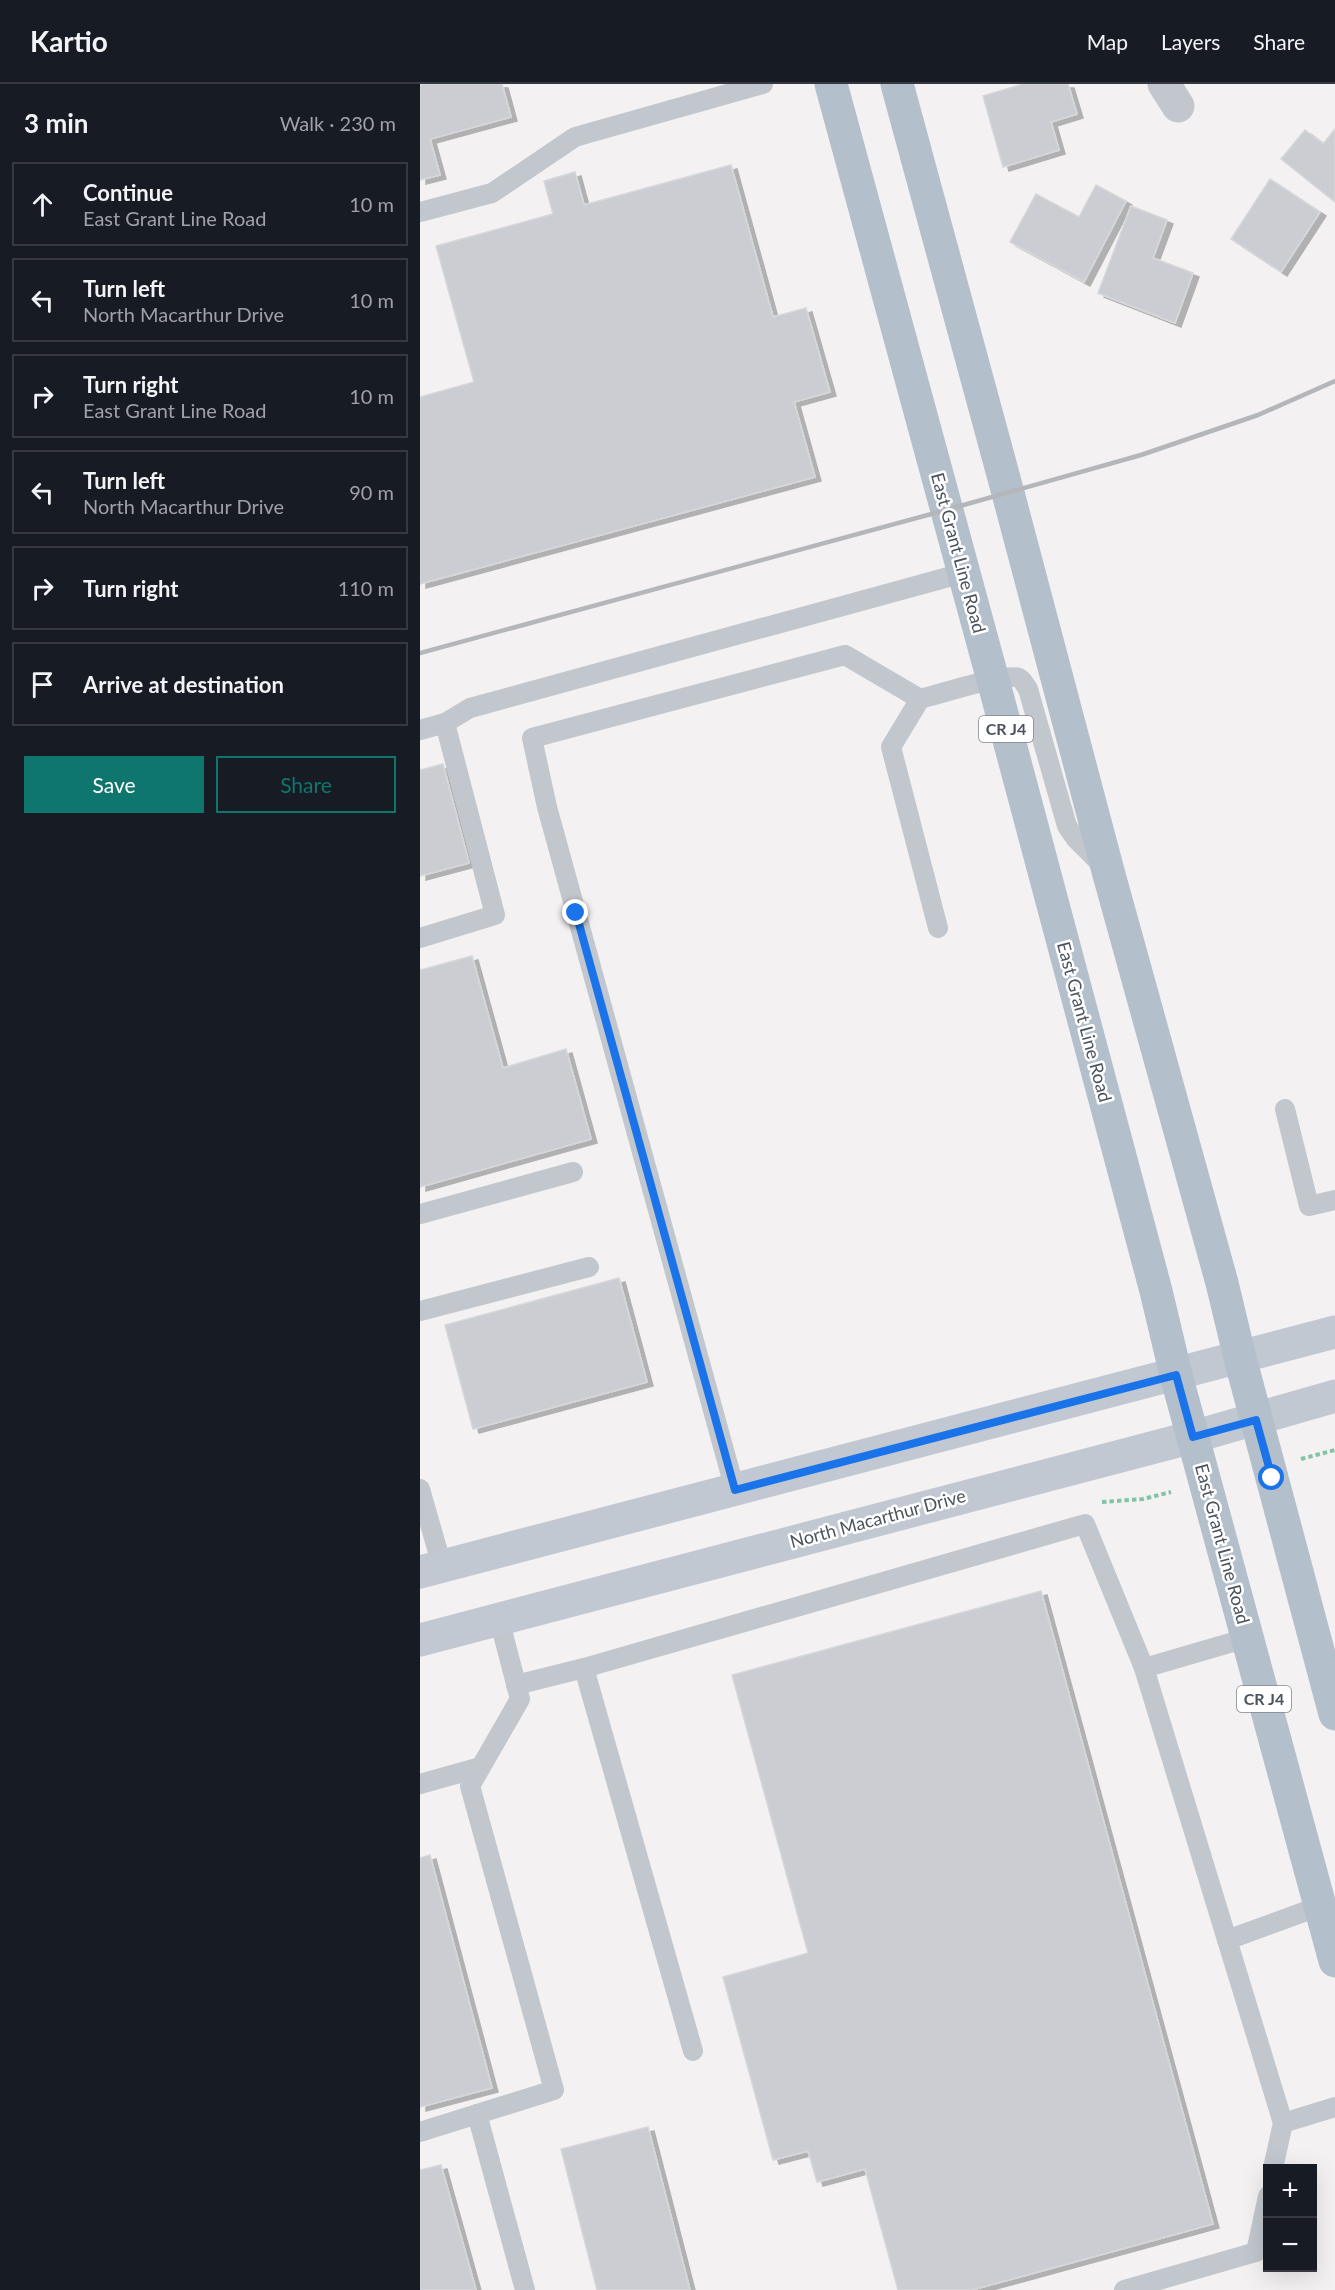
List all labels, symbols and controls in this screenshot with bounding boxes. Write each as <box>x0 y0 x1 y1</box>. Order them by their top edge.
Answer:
text: Kartio <box>30 24 108 58</box>
text: Map <box>1087 29 1128 54</box>
text: Layers <box>1161 29 1220 54</box>
text: Share <box>1253 29 1305 54</box>
text: 3 min <box>24 107 88 139</box>
text: Walk · 230 m <box>280 111 396 135</box>
text: Continue <box>83 179 173 206</box>
icon: ahead <box>26 188 59 221</box>
text: 10 m <box>349 192 394 216</box>
text: East Grant Line Road <box>83 206 266 230</box>
text: Turn left <box>83 275 165 302</box>
icon: left <box>26 284 59 317</box>
text: 10 m <box>349 288 394 312</box>
text: North Macarthur Drive <box>83 302 284 326</box>
text: Turn right <box>83 371 178 398</box>
icon: right <box>26 380 59 413</box>
text: 10 m <box>349 384 394 408</box>
text: East Grant Line Road <box>83 398 266 422</box>
text: Turn left <box>83 467 165 494</box>
street label: East Grant Line Road <box>927 470 991 635</box>
icon: left <box>26 476 59 509</box>
text: 90 m <box>349 480 394 504</box>
text: North Macarthur Drive <box>83 494 284 518</box>
icon: right <box>26 572 59 605</box>
text: Turn right <box>83 575 178 602</box>
text: 110 m <box>338 576 394 600</box>
icon: arrive <box>26 668 59 701</box>
text: Arrive at destination <box>83 671 284 698</box>
road number: CR J4 <box>979 716 1033 742</box>
button: Save <box>24 756 204 813</box>
button: Share <box>216 756 396 813</box>
route end <box>562 899 588 925</box>
street label: East Grant Line Road <box>1053 939 1117 1104</box>
street label: East Grant Line Road <box>1191 1461 1255 1626</box>
route start <box>1258 1464 1284 1490</box>
street label: North Macarthur Drive <box>787 1484 968 1552</box>
road number: CR J4 <box>1237 1686 1291 1712</box>
map controls <box>1263 2164 1317 2272</box>
button: + <box>1263 2164 1317 2218</box>
button: − <box>1263 2218 1317 2272</box>

